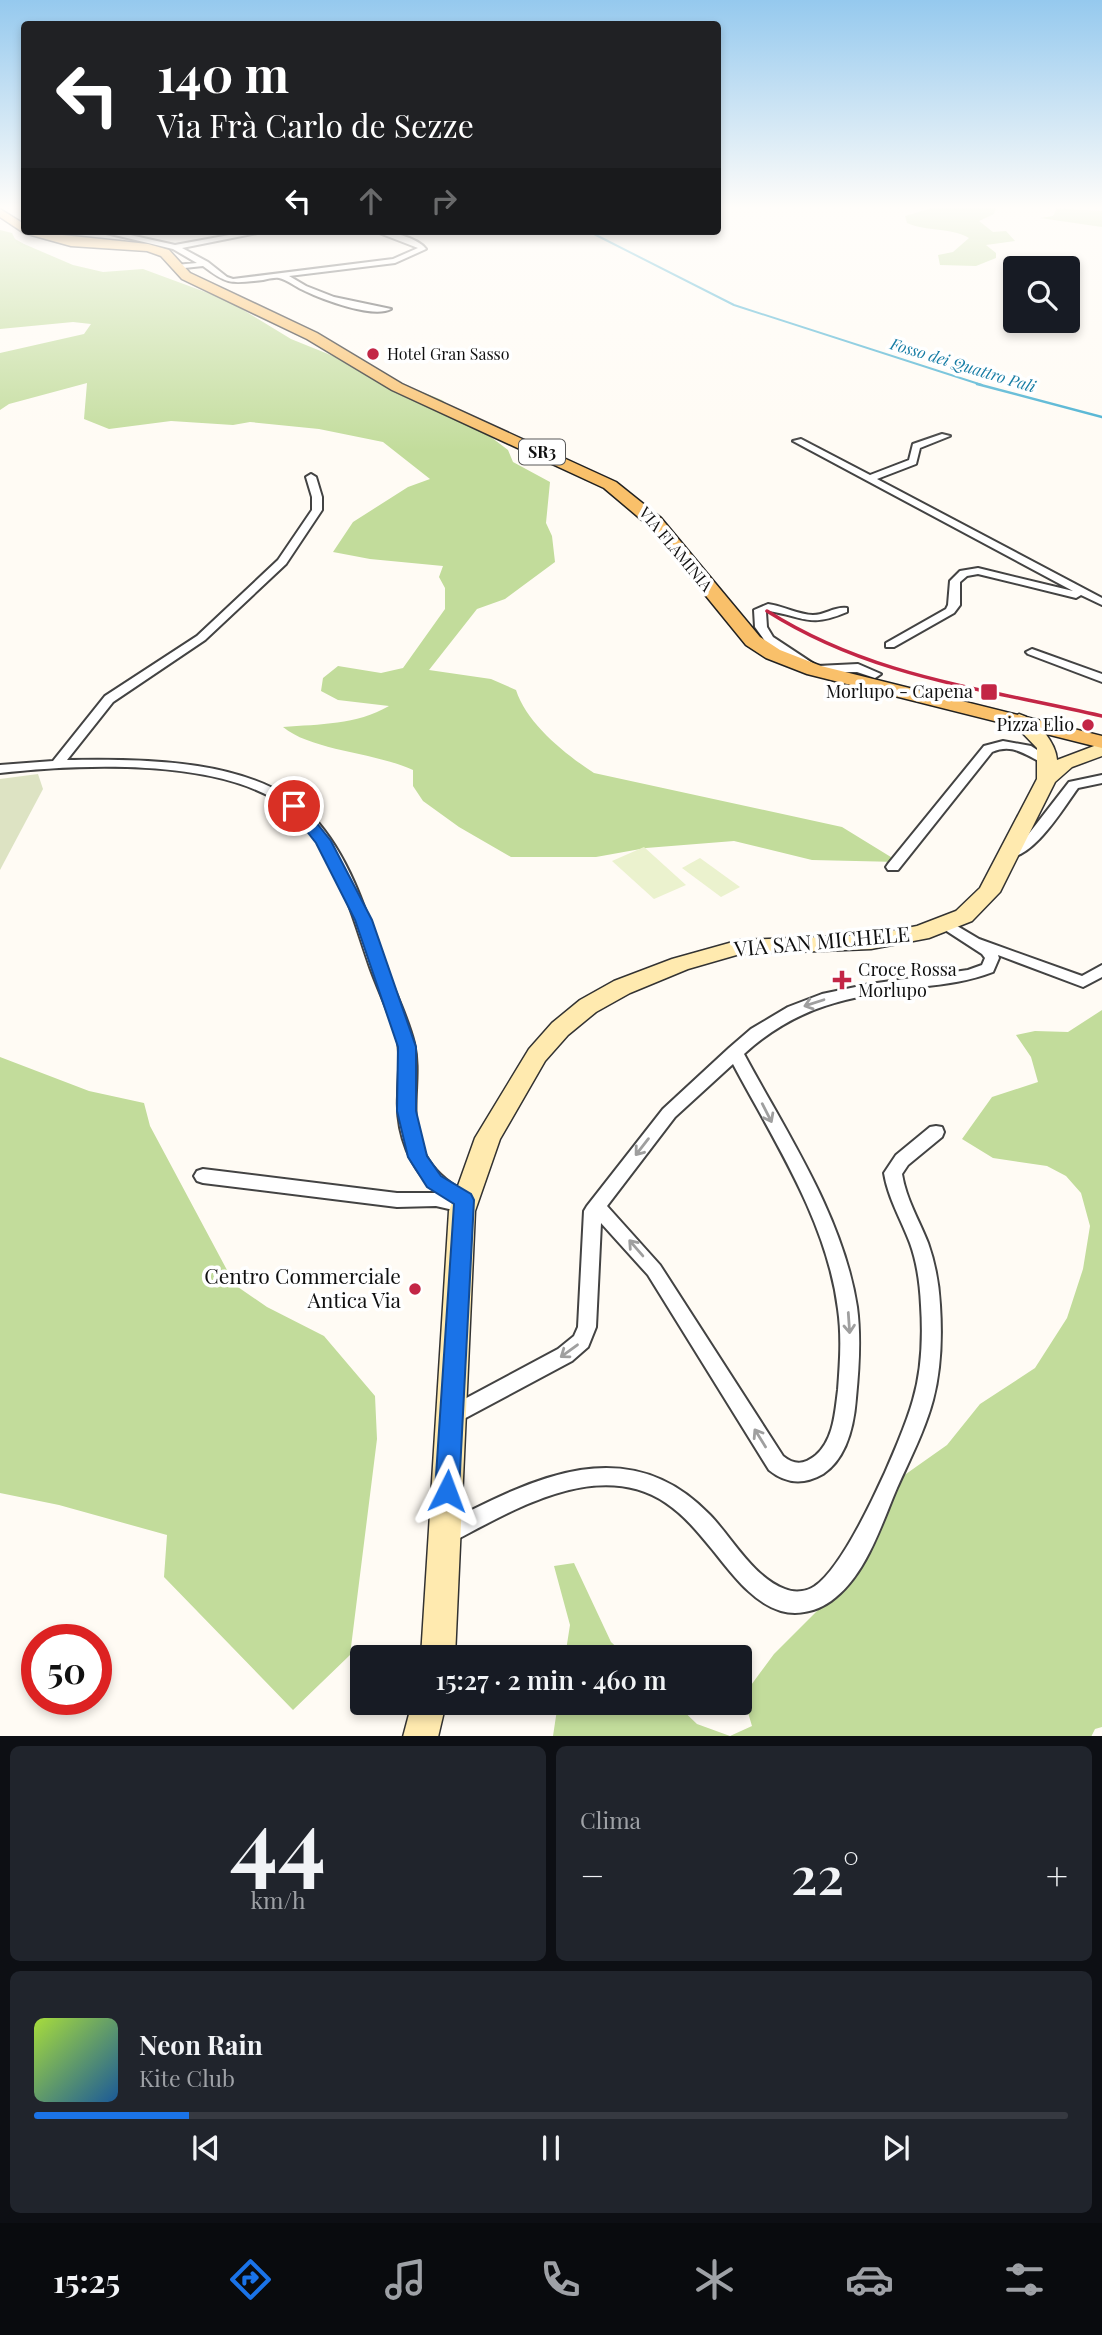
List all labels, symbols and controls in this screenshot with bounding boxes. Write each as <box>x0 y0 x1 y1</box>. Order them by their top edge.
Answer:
text: 140 m <box>157 40 289 105</box>
icon: left <box>42 49 133 140</box>
text: Via Frà Carlo de Sezze <box>157 103 474 146</box>
icon: left <box>279 182 317 220</box>
icon: ahead <box>352 182 390 220</box>
icon: right <box>425 182 463 220</box>
map controls <box>1003 256 1080 333</box>
button: search <box>1003 256 1080 333</box>
water label: Fosso dei Quattro Pali <box>887 332 1039 397</box>
place label: Hotel Gran Sasso <box>387 343 510 364</box>
marker: Hotel Gran Sasso <box>365 346 381 362</box>
road number: SR3 <box>519 440 565 464</box>
street label: VIA FLAMINIA <box>634 501 718 596</box>
place label: Morlupo - Capena <box>826 679 973 703</box>
marker: Morlupo - Capena <box>979 682 999 702</box>
place label: Pizza Elio <box>997 712 1074 736</box>
marker: Pizza Elio <box>1080 717 1096 733</box>
pin <box>264 776 324 836</box>
icon: arrive <box>275 787 313 825</box>
street label: VIA SAN MICHELE <box>732 918 911 962</box>
place label: Croce Rossa Morlupo <box>858 957 957 1002</box>
marker: Croce Rossa Morlupo <box>832 970 852 990</box>
one-way arrow <box>804 998 826 1010</box>
one-way arrow <box>760 1102 774 1123</box>
one-way arrow <box>635 1138 650 1156</box>
one-way arrow <box>628 1239 644 1257</box>
place label: Centro Commerciale Antica Via <box>204 1261 402 1313</box>
marker: Centro Commerciale Antica Via <box>407 1281 423 1297</box>
one-way arrow <box>843 1311 856 1334</box>
one-way arrow <box>560 1344 579 1358</box>
one-way arrow <box>753 1429 768 1448</box>
position arrow <box>410 1454 484 1528</box>
speed limit sign: 50 <box>21 1624 112 1715</box>
text: 15:27 · 2 min · 460 m <box>435 1662 667 1697</box>
text: 44 <box>230 1778 326 1899</box>
text: Clima <box>580 1804 641 1835</box>
text: 22° <box>791 1839 859 1908</box>
text: − <box>580 1849 605 1900</box>
text: + <box>1046 1849 1068 1900</box>
text: km/h <box>250 1884 306 1915</box>
text: Neon Rain <box>139 2027 263 2062</box>
text: Kite Club <box>139 2062 235 2093</box>
icon: previous <box>187 2129 225 2167</box>
icon: pause <box>532 2129 570 2167</box>
icon: next <box>877 2129 915 2167</box>
icon: directions <box>226 2255 275 2304</box>
icon: music <box>381 2255 430 2304</box>
icon: phone <box>536 2255 585 2304</box>
icon: climate <box>690 2255 739 2304</box>
icon: car <box>845 2255 894 2304</box>
icon: filters <box>1000 2255 1049 2304</box>
text: 15:25 <box>53 2258 120 2301</box>

